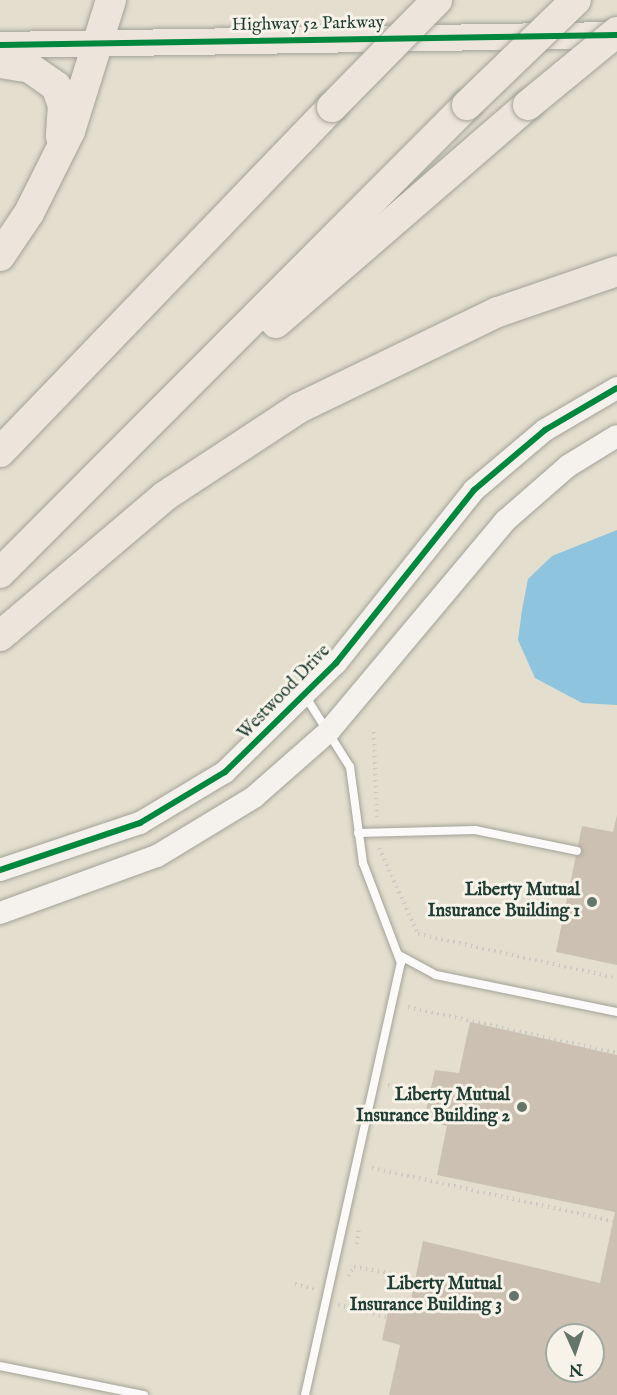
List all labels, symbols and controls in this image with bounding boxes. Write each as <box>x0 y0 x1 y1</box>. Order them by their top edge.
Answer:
street label: Highway 52 Parkway <box>231 13 385 37</box>
street label: Westwood Drive <box>234 641 336 745</box>
place label: Liberty Mutual Insurance Building 1 <box>428 881 580 924</box>
marker: Liberty Mutual Insurance Building 1 <box>585 895 599 909</box>
place label: Liberty Mutual Insurance Building 2 <box>356 1086 510 1128</box>
marker: Liberty Mutual Insurance Building 2 <box>515 1100 529 1114</box>
place label: Liberty Mutual Insurance Building 3 <box>350 1275 502 1318</box>
marker: Liberty Mutual Insurance Building 3 <box>507 1289 521 1303</box>
north arrow <box>545 1323 605 1383</box>
text: N <box>568 1359 583 1379</box>

